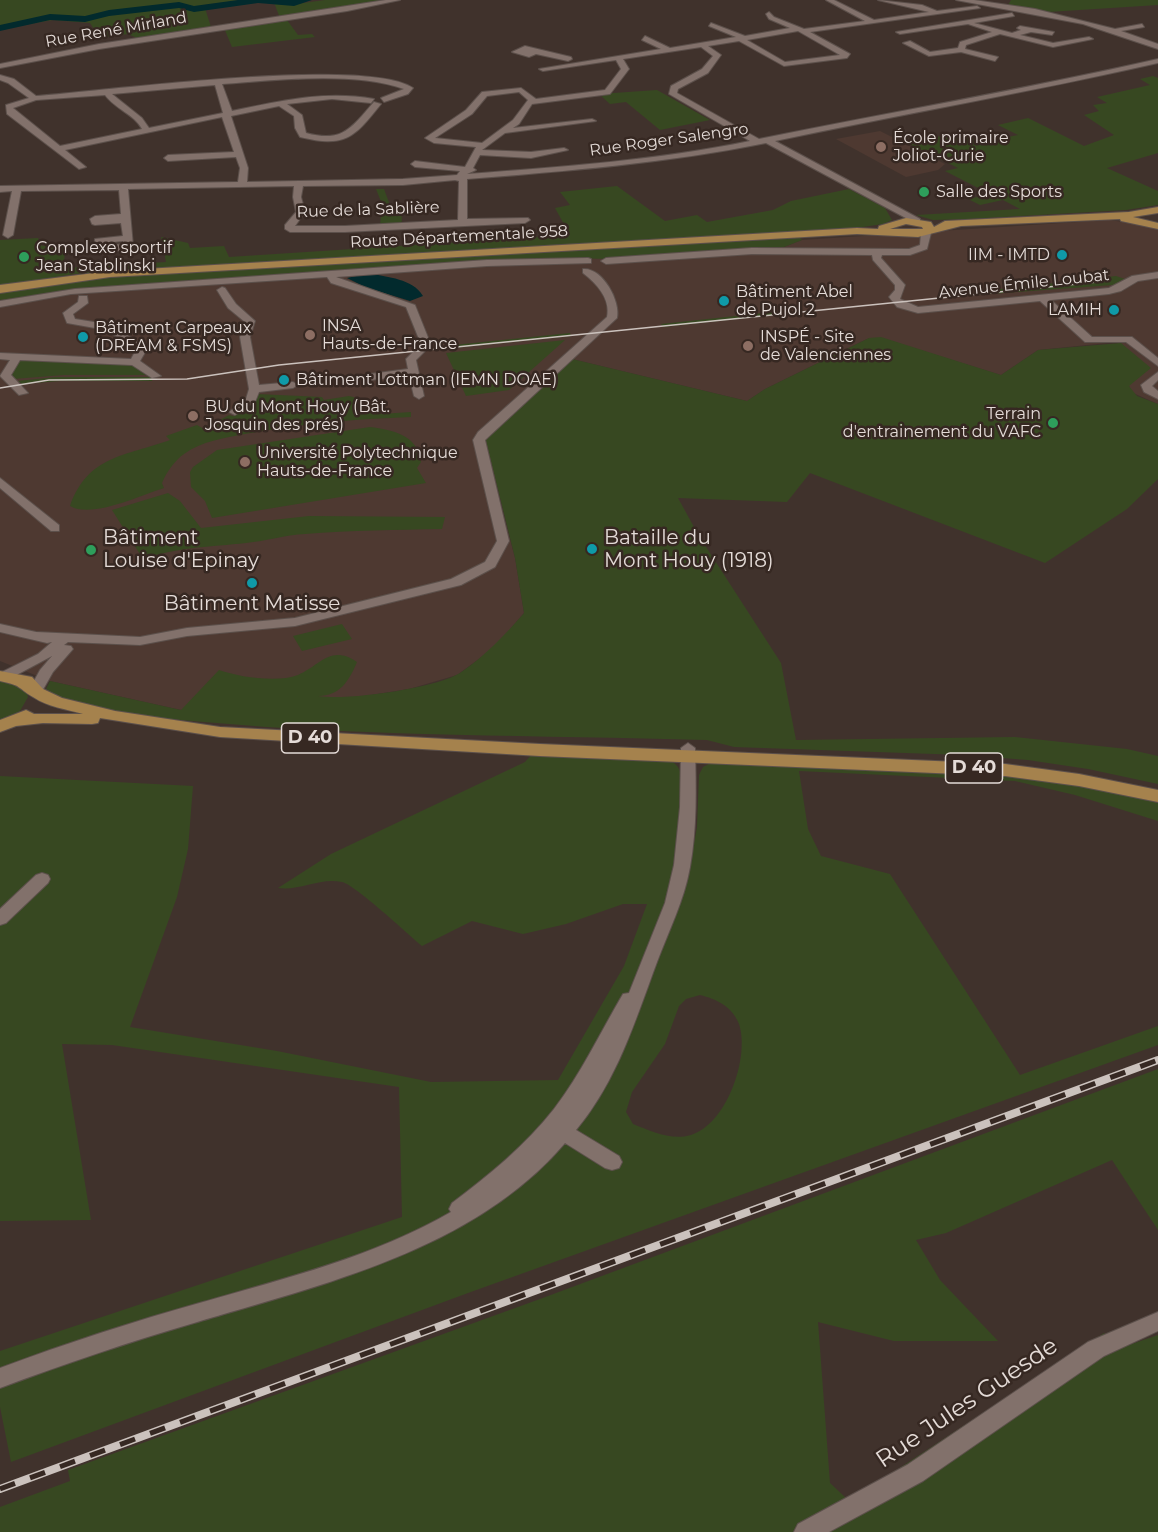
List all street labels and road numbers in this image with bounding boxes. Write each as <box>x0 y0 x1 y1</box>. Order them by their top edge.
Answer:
street label: Rue René Mirland <box>44 8 188 52</box>
street label: Rue Roger Salengro <box>588 119 750 161</box>
street label: Rue de la Sablière <box>296 198 440 222</box>
street label: Route Départementale 958 <box>350 222 568 252</box>
street label: Avenue Émile Loubat <box>938 265 1110 303</box>
road number: D 40 <box>282 723 338 753</box>
road number: D 40 <box>946 753 1002 783</box>
street label: Rue Jules Guesde <box>871 1332 1063 1474</box>

